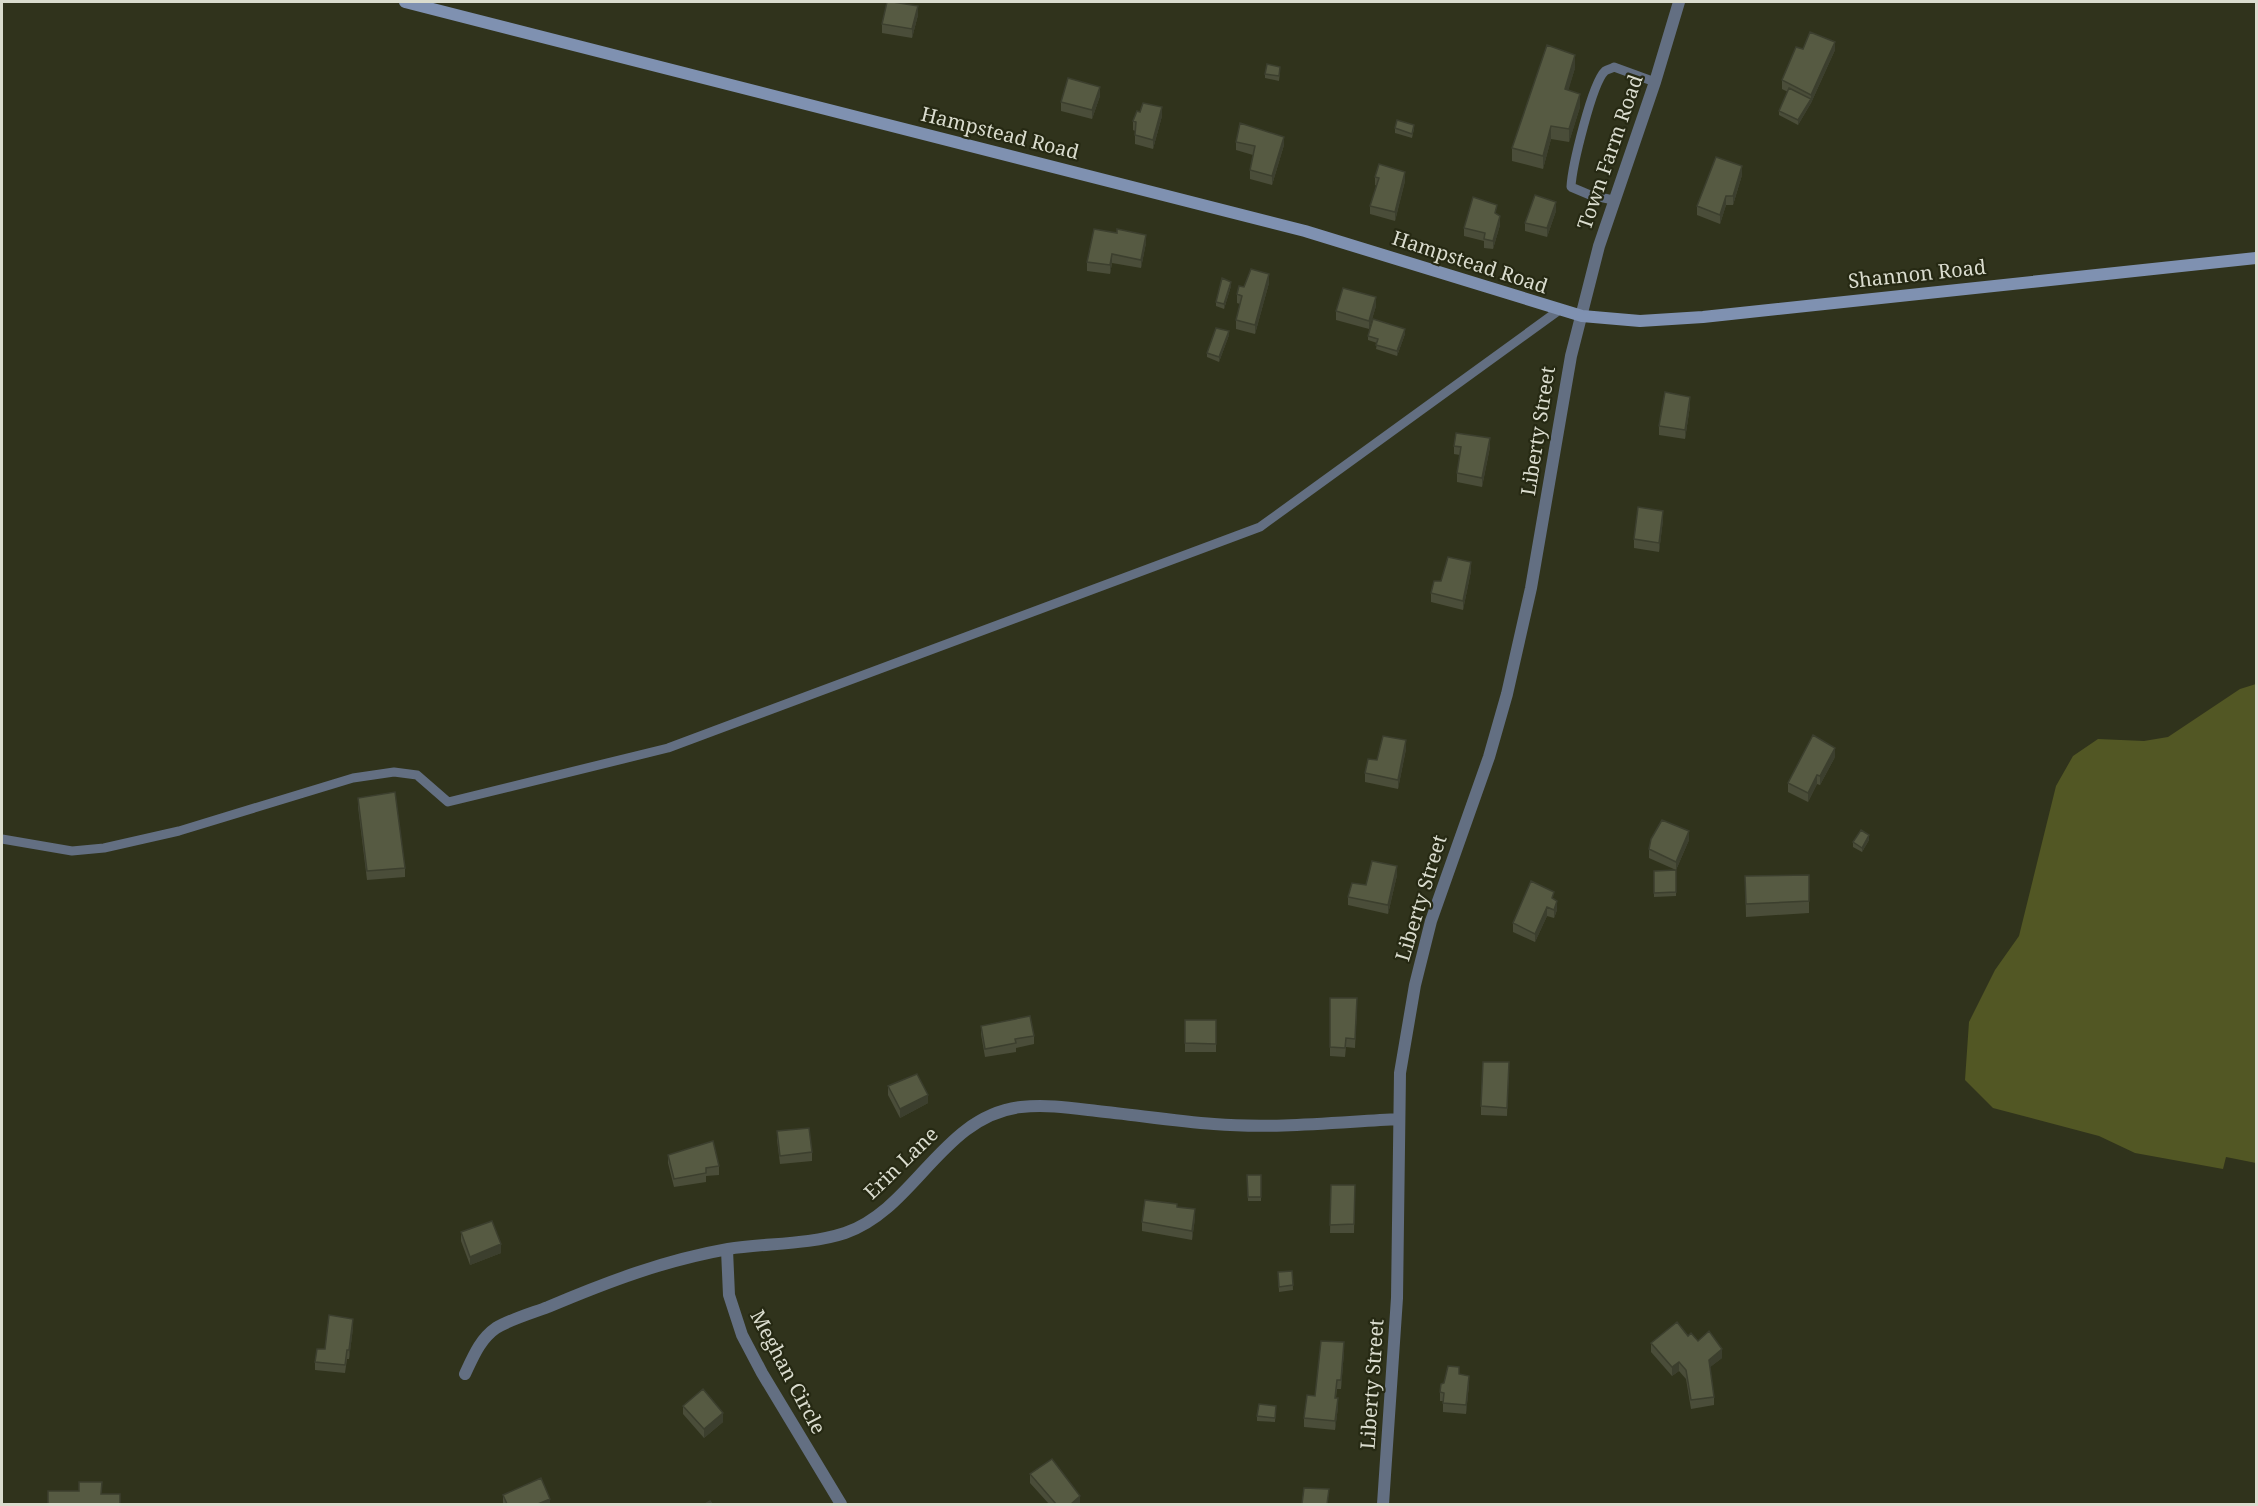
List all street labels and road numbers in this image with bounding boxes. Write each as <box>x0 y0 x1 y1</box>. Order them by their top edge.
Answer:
street label: Town Farm Road <box>1570 71 1649 233</box>
street label: Hampstead Road <box>918 100 1082 165</box>
street label: Hampstead Road <box>1389 224 1551 299</box>
street label: Shannon Road <box>1847 253 1987 294</box>
street label: Liberty Street <box>1514 364 1561 498</box>
street label: Liberty Street <box>1389 831 1453 964</box>
street label: Erin Lane <box>858 1120 944 1205</box>
street label: Meghan Circle <box>744 1305 833 1439</box>
street label: Liberty Street <box>1353 1318 1390 1450</box>

